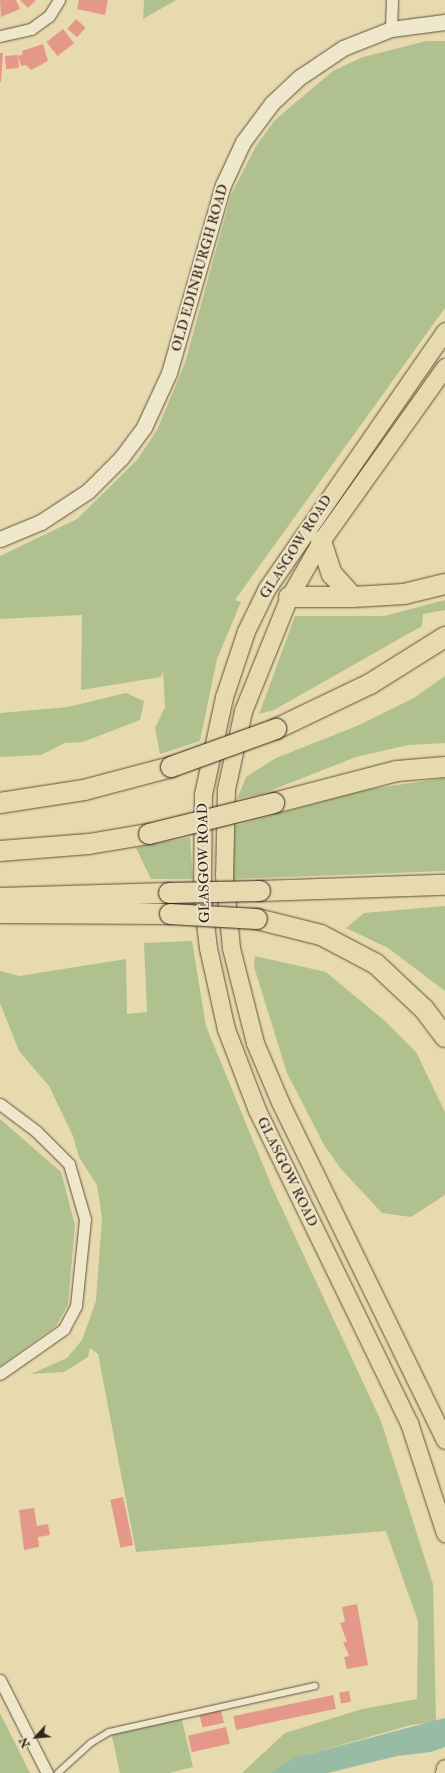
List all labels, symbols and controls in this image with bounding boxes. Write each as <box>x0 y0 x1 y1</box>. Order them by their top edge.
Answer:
street label: OLD EDINBURGH ROAD <box>168 182 232 354</box>
street label: GLASGOW ROAD <box>256 492 336 602</box>
street label: GLASGOW ROAD <box>195 803 213 923</box>
street label: GLASGOW ROAD <box>253 1114 321 1230</box>
north arrow <box>16 1717 56 1757</box>
text: N <box>17 1735 33 1750</box>

